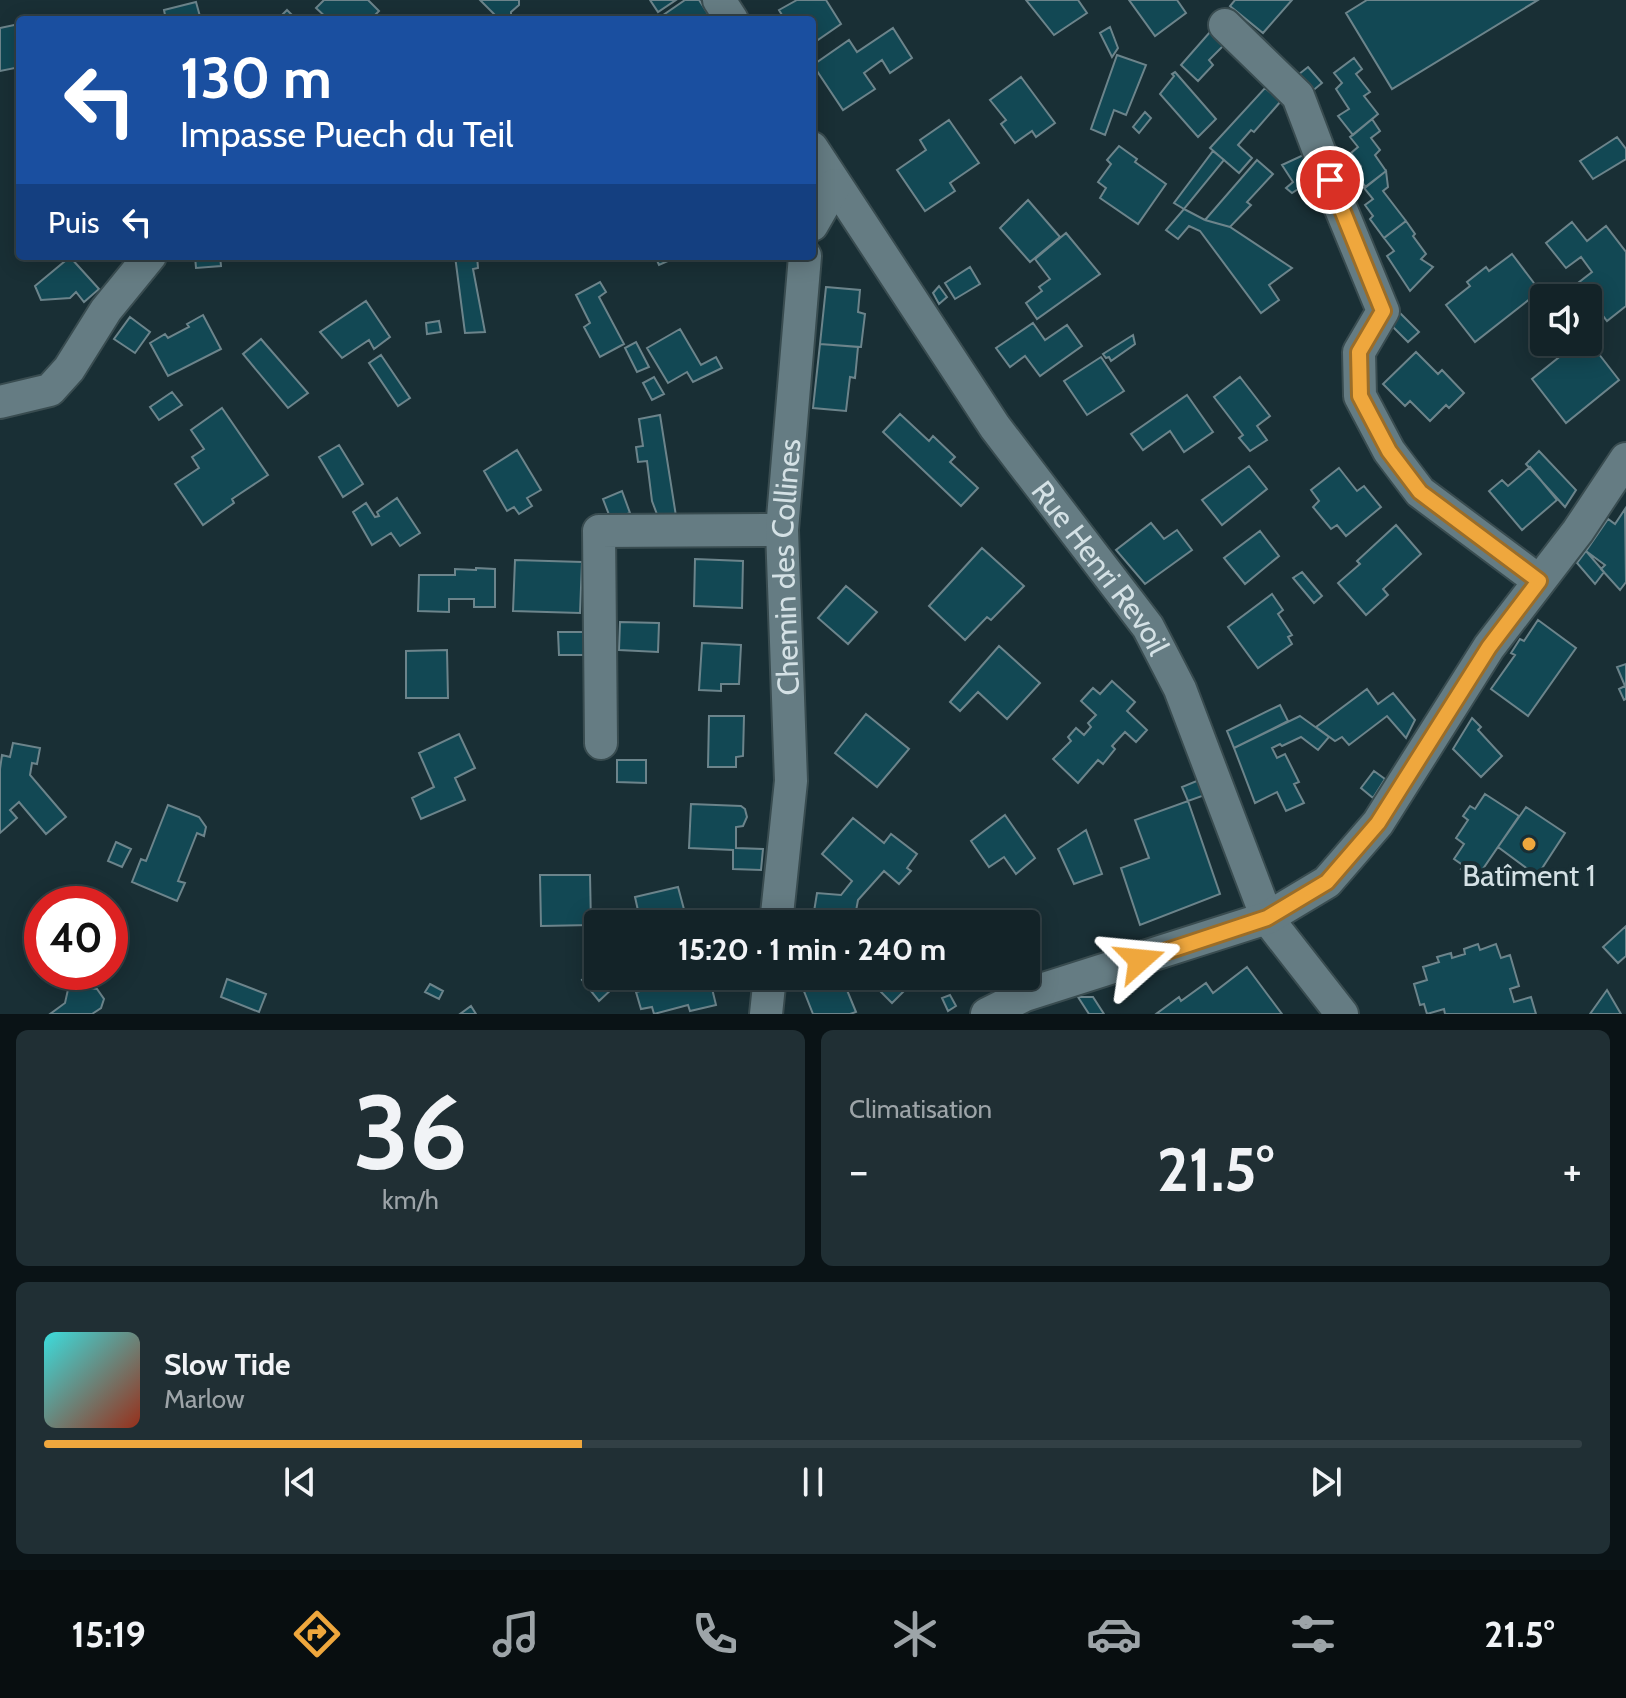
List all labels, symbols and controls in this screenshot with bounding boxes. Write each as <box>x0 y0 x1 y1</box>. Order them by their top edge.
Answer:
text: 130 m <box>180 44 332 112</box>
icon: left <box>48 48 152 152</box>
text: Impasse Puech du Teil <box>180 112 514 156</box>
pin <box>1296 146 1364 214</box>
icon: arrive <box>1308 158 1352 202</box>
icon: left <box>115 200 159 244</box>
text: Puis <box>48 204 99 241</box>
map controls <box>1530 284 1602 356</box>
button: sound <box>1530 284 1602 356</box>
street label: Chemin des Collines <box>763 437 808 696</box>
street label: Rue Henri Revoil <box>1024 473 1178 661</box>
marker: Batîment 1 <box>1520 835 1538 853</box>
place label: Batîment 1 <box>1462 857 1596 894</box>
speed limit sign: 40 <box>24 886 128 990</box>
position arrow <box>1098 918 1182 1002</box>
text: 15:20 · 1 min · 240 m <box>678 931 946 968</box>
text: 36 <box>353 1069 468 1195</box>
text: Climatisation <box>849 1093 992 1125</box>
text: 21.5° <box>1157 1133 1274 1206</box>
text: − <box>849 1144 868 1197</box>
text: + <box>1563 1144 1582 1197</box>
text: km/h <box>382 1184 439 1216</box>
text: Slow Tide <box>164 1346 291 1383</box>
text: Marlow <box>164 1383 245 1415</box>
icon: previous <box>278 1460 322 1504</box>
icon: pause <box>791 1460 835 1504</box>
icon: next <box>1304 1460 1348 1504</box>
icon: directions <box>289 1606 345 1662</box>
icon: music <box>488 1606 544 1662</box>
icon: phone <box>687 1606 743 1662</box>
icon: climate <box>887 1606 943 1662</box>
icon: car <box>1086 1606 1142 1662</box>
icon: filters <box>1285 1606 1341 1662</box>
text: 15:19 <box>72 1612 146 1656</box>
text: 21.5° <box>1484 1612 1554 1656</box>

